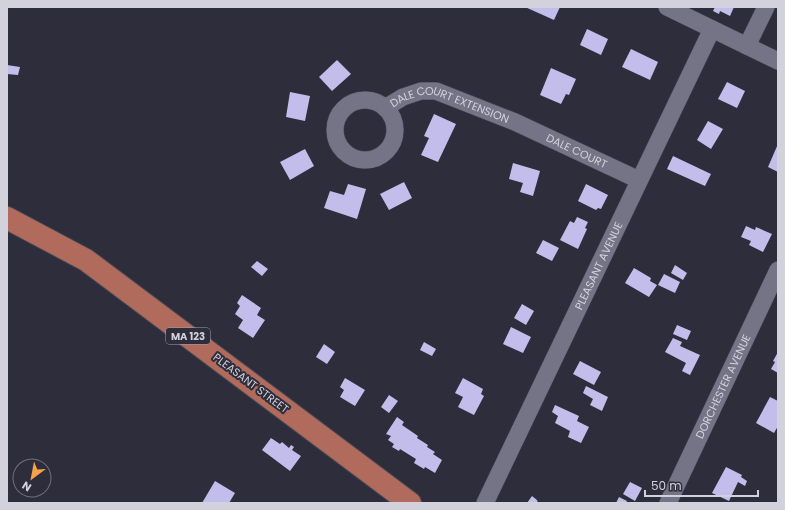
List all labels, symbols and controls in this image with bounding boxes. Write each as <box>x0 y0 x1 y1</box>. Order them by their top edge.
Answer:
street label: DALE COURT EXTENSION <box>387 82 512 127</box>
street label: DALE COURT <box>543 130 610 172</box>
street label: PLEASANT AVENUE <box>571 219 627 313</box>
road number: MA 123 <box>166 328 210 344</box>
street label: DORCHESTER AVENUE <box>692 331 755 441</box>
street label: PLEASANT STREET <box>210 349 292 417</box>
north arrow <box>12 458 52 498</box>
scale bar <box>645 472 758 498</box>
text: 50 m <box>651 477 682 494</box>
text: N <box>19 478 34 495</box>

